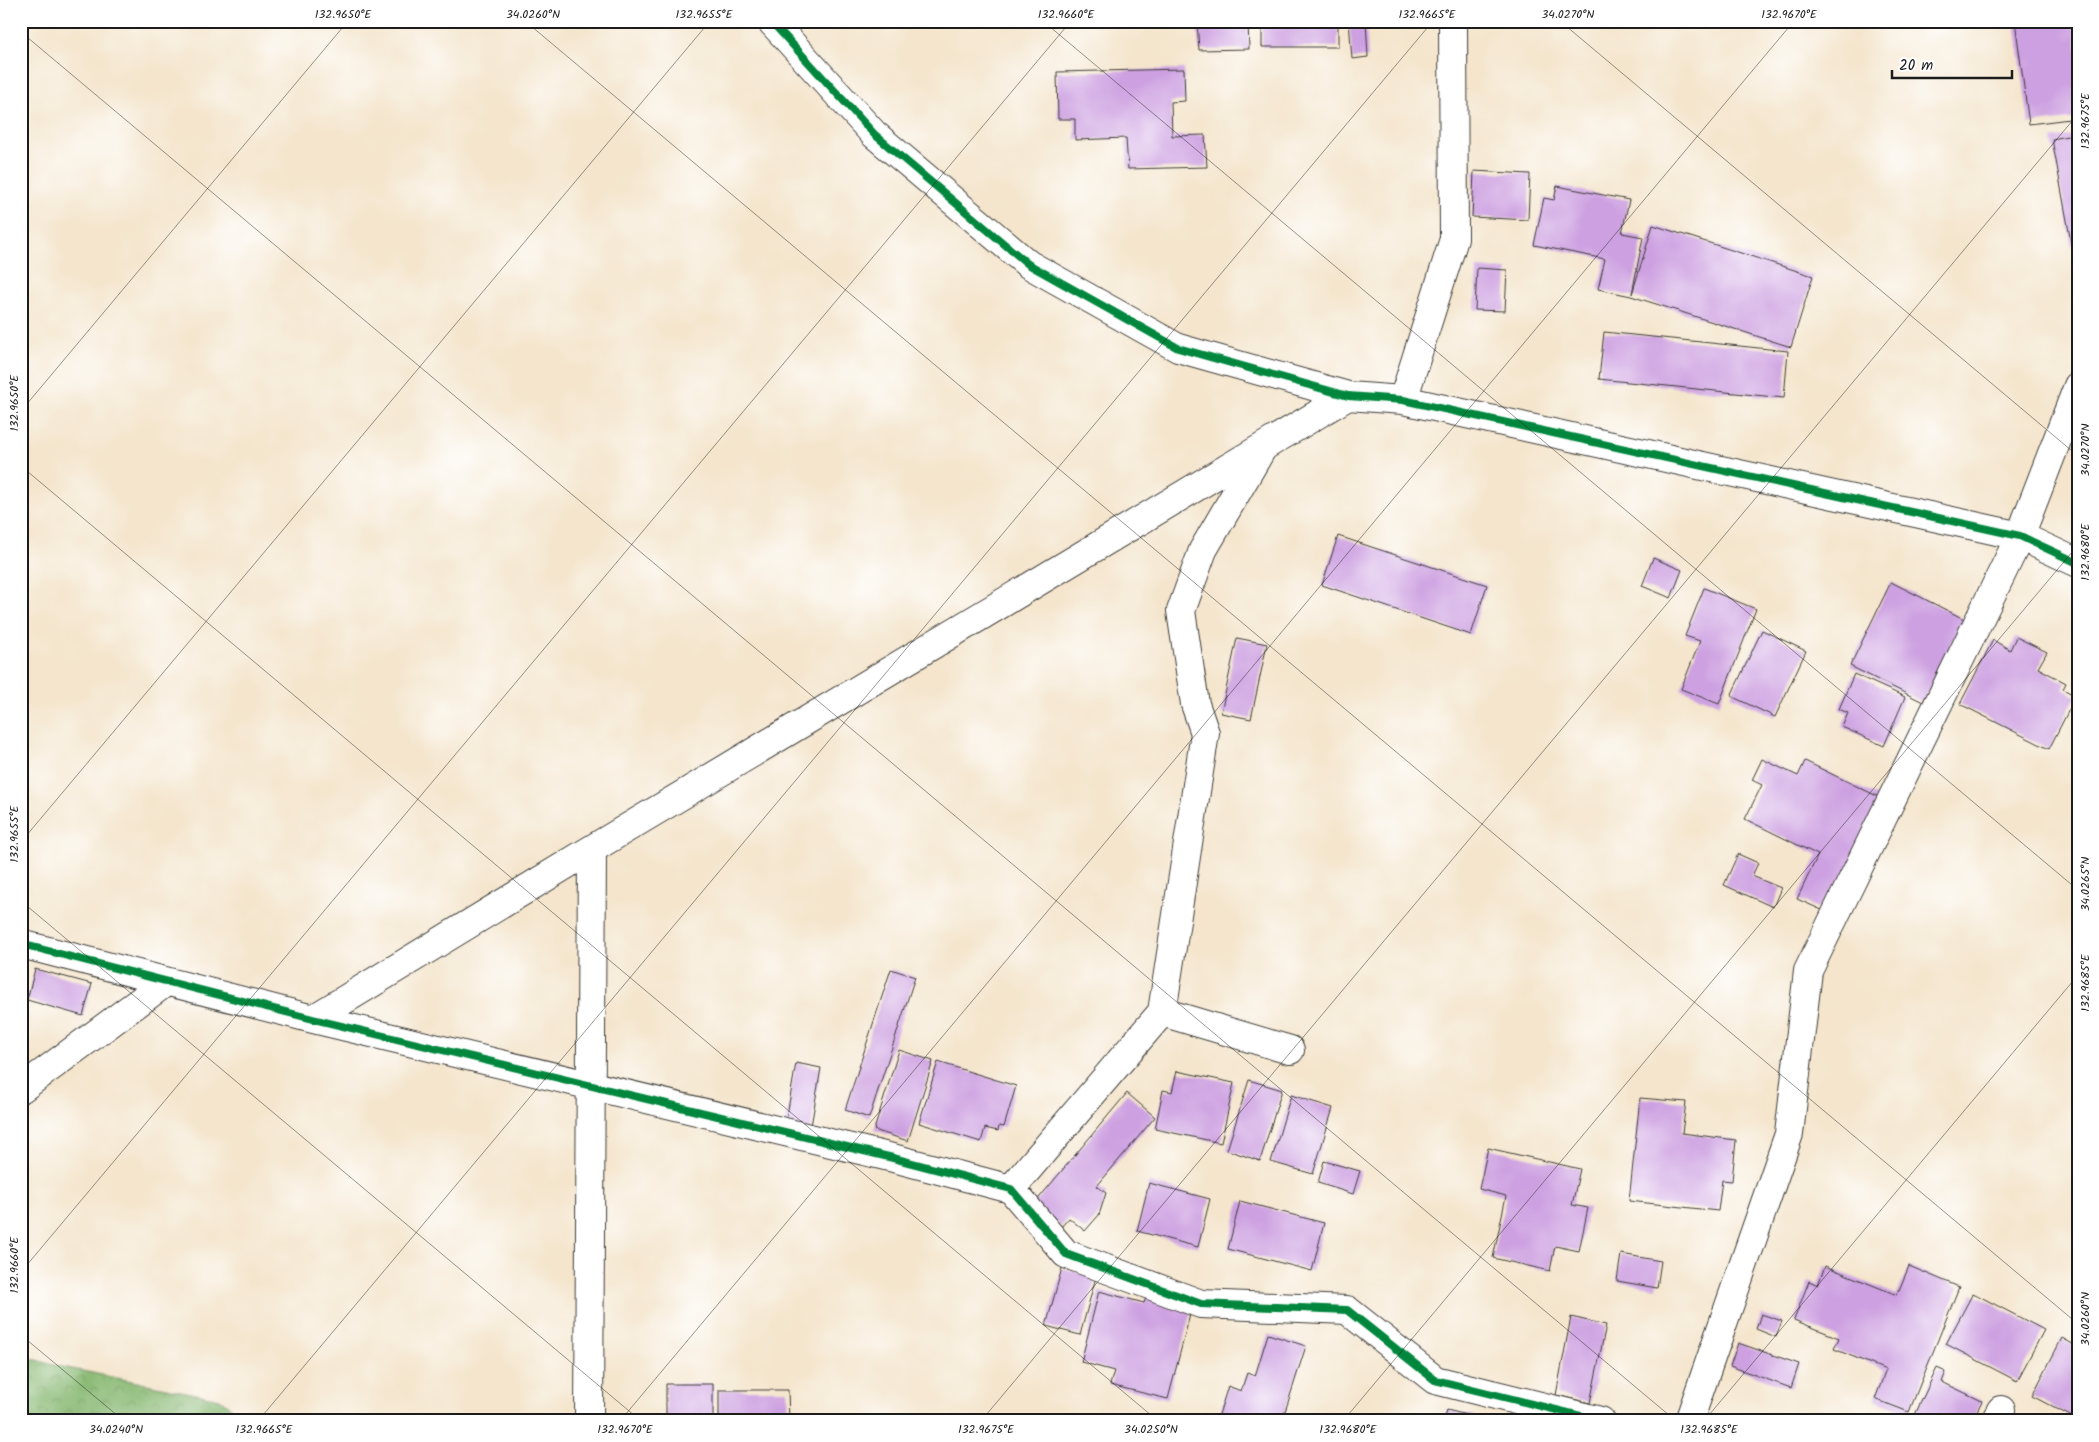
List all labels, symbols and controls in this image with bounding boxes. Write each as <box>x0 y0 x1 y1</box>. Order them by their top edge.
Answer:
text: 132.9650°E <box>315 5 372 24</box>
text: 34.0260°N <box>506 5 560 24</box>
text: 132.9655°E <box>676 5 733 24</box>
text: 132.9660°E <box>1038 5 1095 24</box>
text: 132.9665°E <box>1398 5 1457 24</box>
text: 34.0270°N <box>1541 5 1595 24</box>
text: 132.9670°E <box>1761 5 1818 24</box>
scale bar <box>1892 48 2012 80</box>
text: 20 m <box>1899 54 1933 78</box>
text: 132.9675°E <box>2076 92 2095 149</box>
text: 132.9650°E <box>5 374 24 431</box>
text: 34.0270°N <box>2076 423 2095 477</box>
text: 132.9680°E <box>2076 522 2095 581</box>
text: 132.9655°E <box>5 805 24 862</box>
text: 34.0265°N <box>2076 857 2095 911</box>
text: 132.9685°E <box>2076 953 2095 1012</box>
text: 132.9660°E <box>5 1236 24 1293</box>
text: 34.0260°N <box>2076 1292 2095 1346</box>
text: 34.0240°N <box>89 1420 143 1439</box>
text: 132.9665°E <box>235 1420 294 1439</box>
text: 132.9670°E <box>597 1420 654 1439</box>
text: 132.9675°E <box>958 1420 1015 1439</box>
text: 34.0250°N <box>1124 1420 1178 1439</box>
text: 132.9680°E <box>1319 1420 1378 1439</box>
text: 132.9685°E <box>1680 1420 1739 1439</box>

